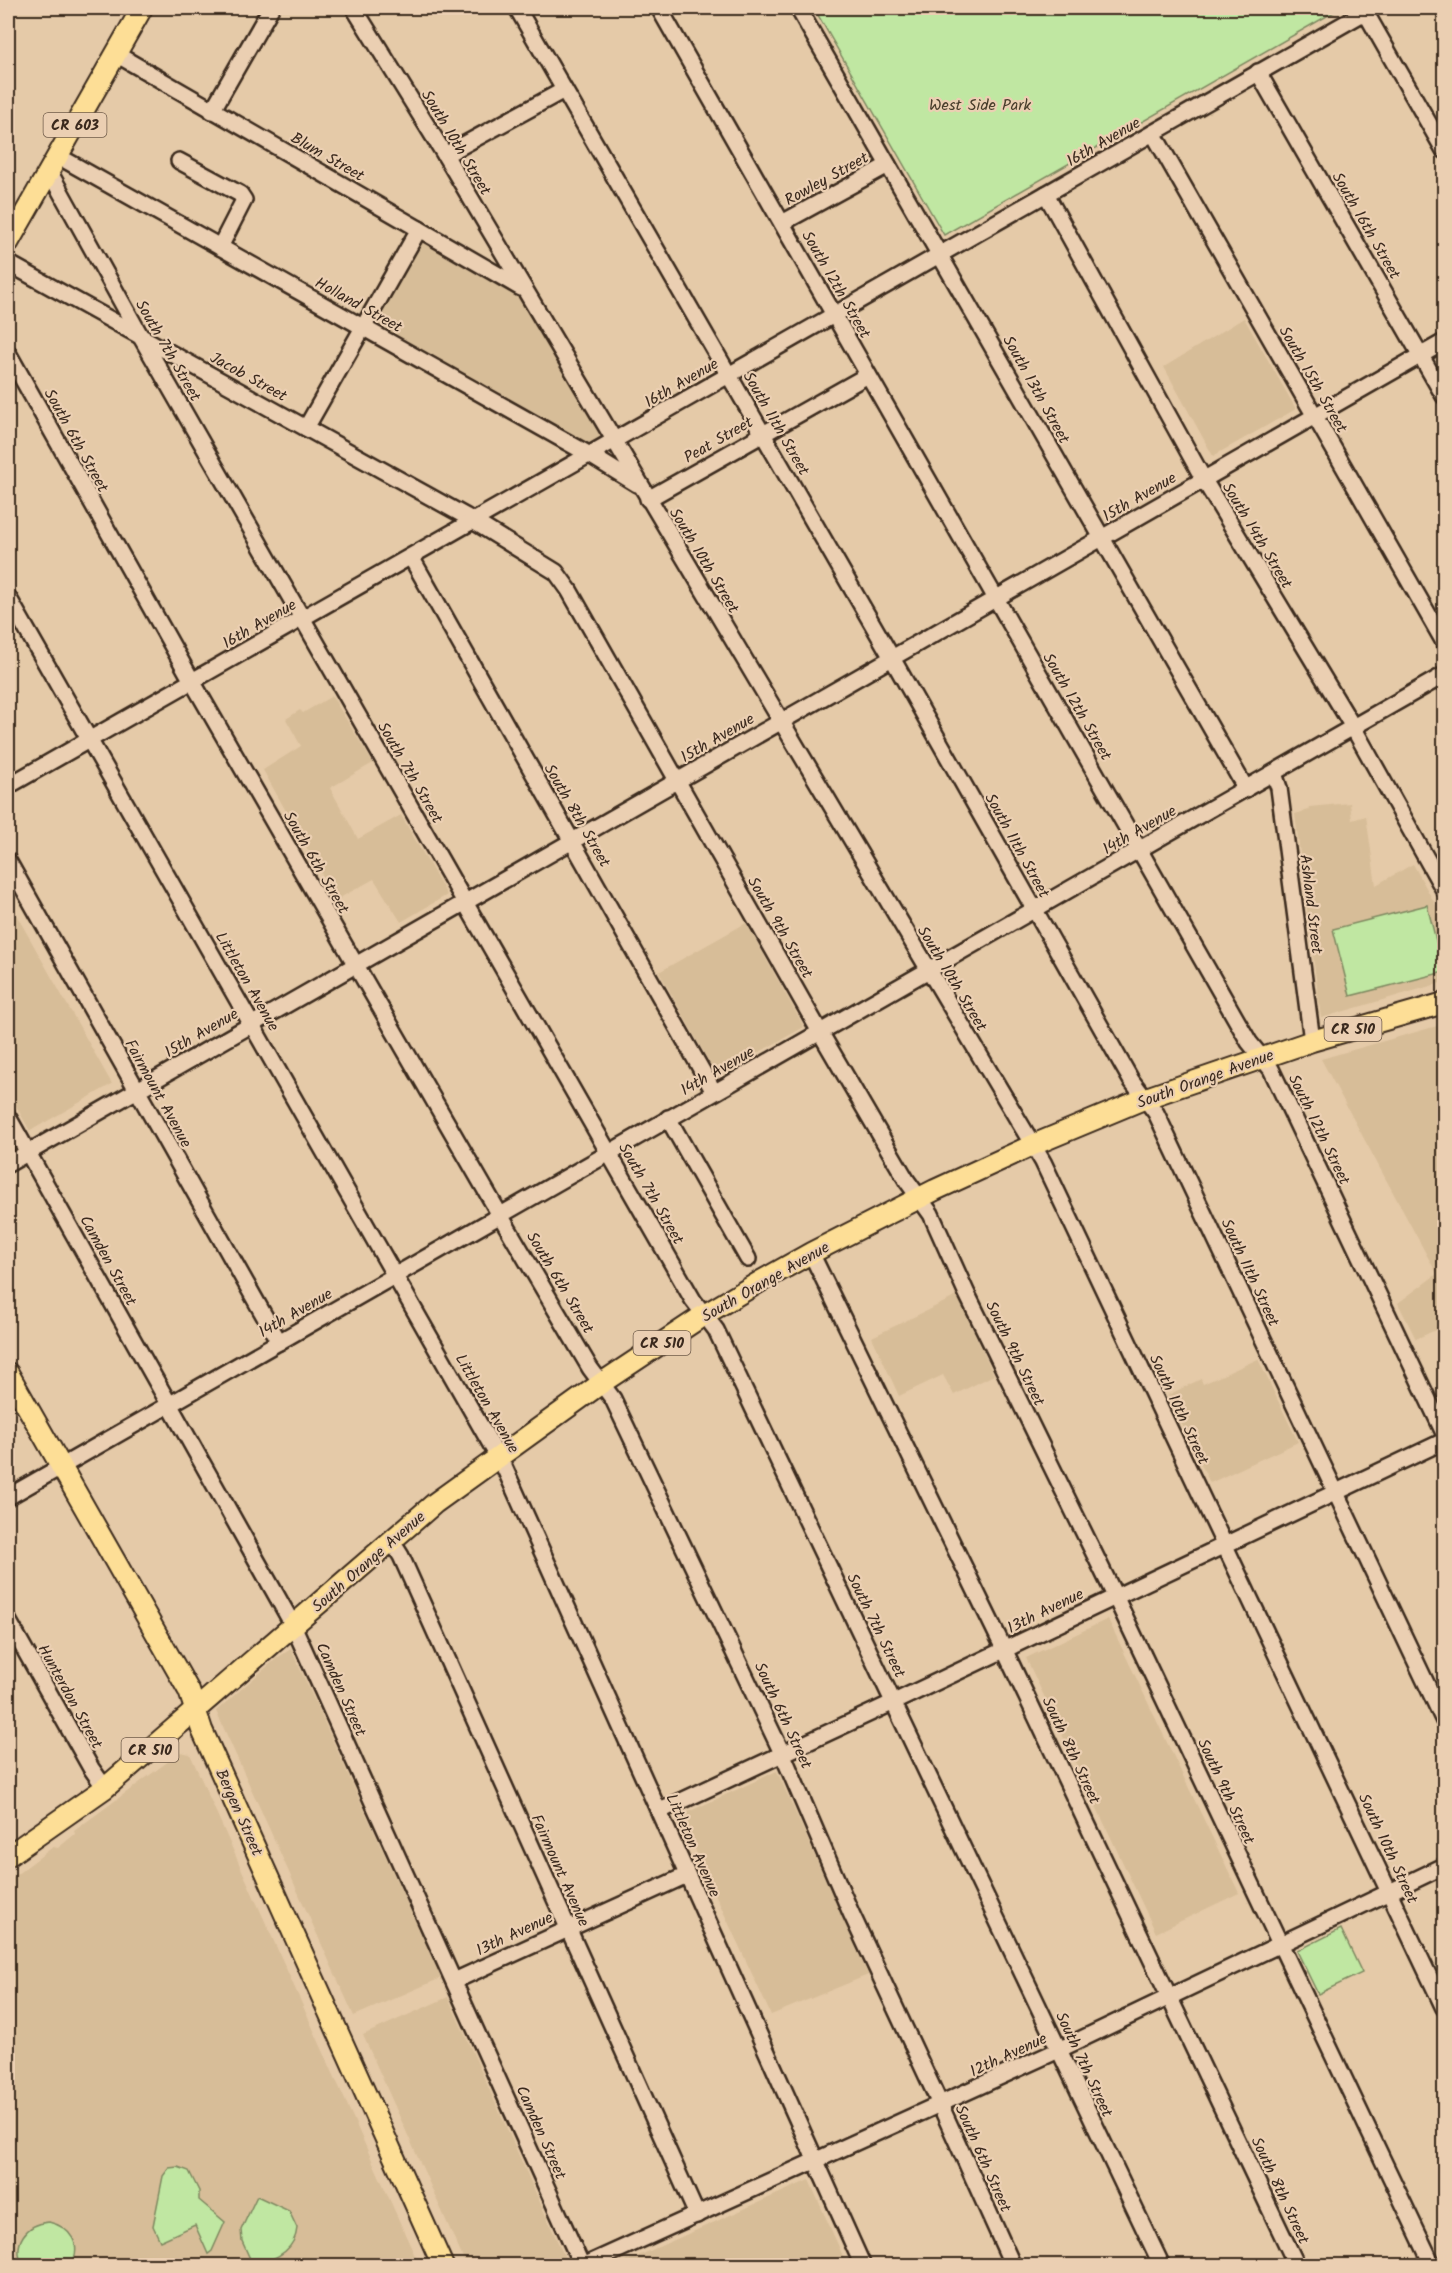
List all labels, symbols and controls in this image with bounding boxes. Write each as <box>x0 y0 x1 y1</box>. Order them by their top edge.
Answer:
street label: South 10th Street <box>414 85 498 201</box>
park label: West Side Park <box>929 93 1032 118</box>
street label: 16th Avenue <box>1062 111 1146 174</box>
road number: CR 603 <box>44 113 106 137</box>
street label: Blum Street <box>286 126 370 189</box>
street label: Rowley Street <box>780 145 874 213</box>
street label: South 16th Street <box>1325 167 1407 285</box>
street label: South 12th Street <box>795 226 877 344</box>
street label: Holland Street <box>310 271 407 340</box>
street label: South 7th Street <box>128 295 207 407</box>
street label: South 15th Street <box>1272 322 1354 439</box>
street label: South 13th Street <box>996 331 1076 449</box>
street label: Jacob Street <box>205 346 292 409</box>
street label: 16th Avenue <box>640 352 724 415</box>
street label: South 11th Street <box>736 367 816 481</box>
street label: South 6th Street <box>37 384 115 498</box>
street label: Peat Street <box>679 410 759 470</box>
street label: 15th Avenue <box>1098 466 1181 529</box>
street label: South 14th Street <box>1215 478 1299 594</box>
street label: South 10th Street <box>662 503 746 619</box>
street label: 16th Avenue <box>218 593 302 656</box>
street label: South 12th Street <box>1036 648 1118 766</box>
street label: 15th Avenue <box>676 707 759 770</box>
street label: South 7th Street <box>370 717 449 829</box>
street label: South 8th Street <box>537 759 617 873</box>
street label: South 11th Street <box>978 789 1056 903</box>
street label: 14th Avenue <box>1098 799 1182 862</box>
street label: South 6th Street <box>276 807 356 920</box>
street label: Ashland Street <box>1292 853 1329 956</box>
street label: South 9th Street <box>740 872 819 984</box>
street label: South 10th Street <box>910 921 994 1037</box>
street label: Littleton Avenue <box>208 927 285 1036</box>
street label: 15th Avenue <box>160 1002 243 1065</box>
road number: CR 510 <box>1324 1017 1382 1041</box>
street label: Fairmount Avenue <box>117 1035 198 1153</box>
street label: 14th Avenue <box>676 1040 760 1103</box>
street label: South Orange Avenue <box>1134 1043 1277 1116</box>
street label: South 12th Street <box>1281 1070 1357 1190</box>
street label: South 7th Street <box>611 1138 690 1250</box>
street label: Camden Street <box>72 1211 143 1311</box>
street label: South 11th Street <box>1214 1215 1286 1331</box>
street label: South 6th Street <box>519 1227 601 1339</box>
street label: South Orange Avenue <box>697 1235 834 1329</box>
street label: 14th Avenue <box>254 1282 338 1345</box>
street label: South 9th Street <box>978 1297 1051 1411</box>
road number: CR 510 <box>634 1331 690 1355</box>
street label: Littleton Avenue <box>448 1349 525 1458</box>
street label: South 10th Street <box>1142 1350 1216 1470</box>
street label: South Orange Avenue <box>306 1505 432 1619</box>
street label: South 7th Street <box>839 1569 912 1683</box>
street label: 13th Avenue <box>1003 1582 1088 1641</box>
street label: Camden Street <box>309 1639 373 1741</box>
street label: Hunterdon Street <box>31 1640 109 1754</box>
street label: South 6th Street <box>747 1658 819 1774</box>
street label: South 8th Street <box>1035 1693 1107 1809</box>
street label: South 9th Street <box>1190 1735 1261 1849</box>
road number: CR 510 <box>122 1738 178 1762</box>
street label: Bergen Street <box>208 1765 269 1861</box>
street label: South 10th Street <box>1351 1789 1425 1909</box>
street label: Littleton Avenue <box>659 1790 727 1902</box>
street label: Fairmount Avenue <box>524 1810 596 1931</box>
street label: 13th Avenue <box>472 1906 557 1963</box>
street label: South 7th Street <box>1048 2008 1119 2122</box>
street label: 12th Avenue <box>966 2027 1051 2084</box>
street label: Camden Street <box>509 2082 573 2184</box>
street label: South 6th Street <box>948 2101 1018 2217</box>
street label: South 8th Street <box>1244 2133 1316 2249</box>

